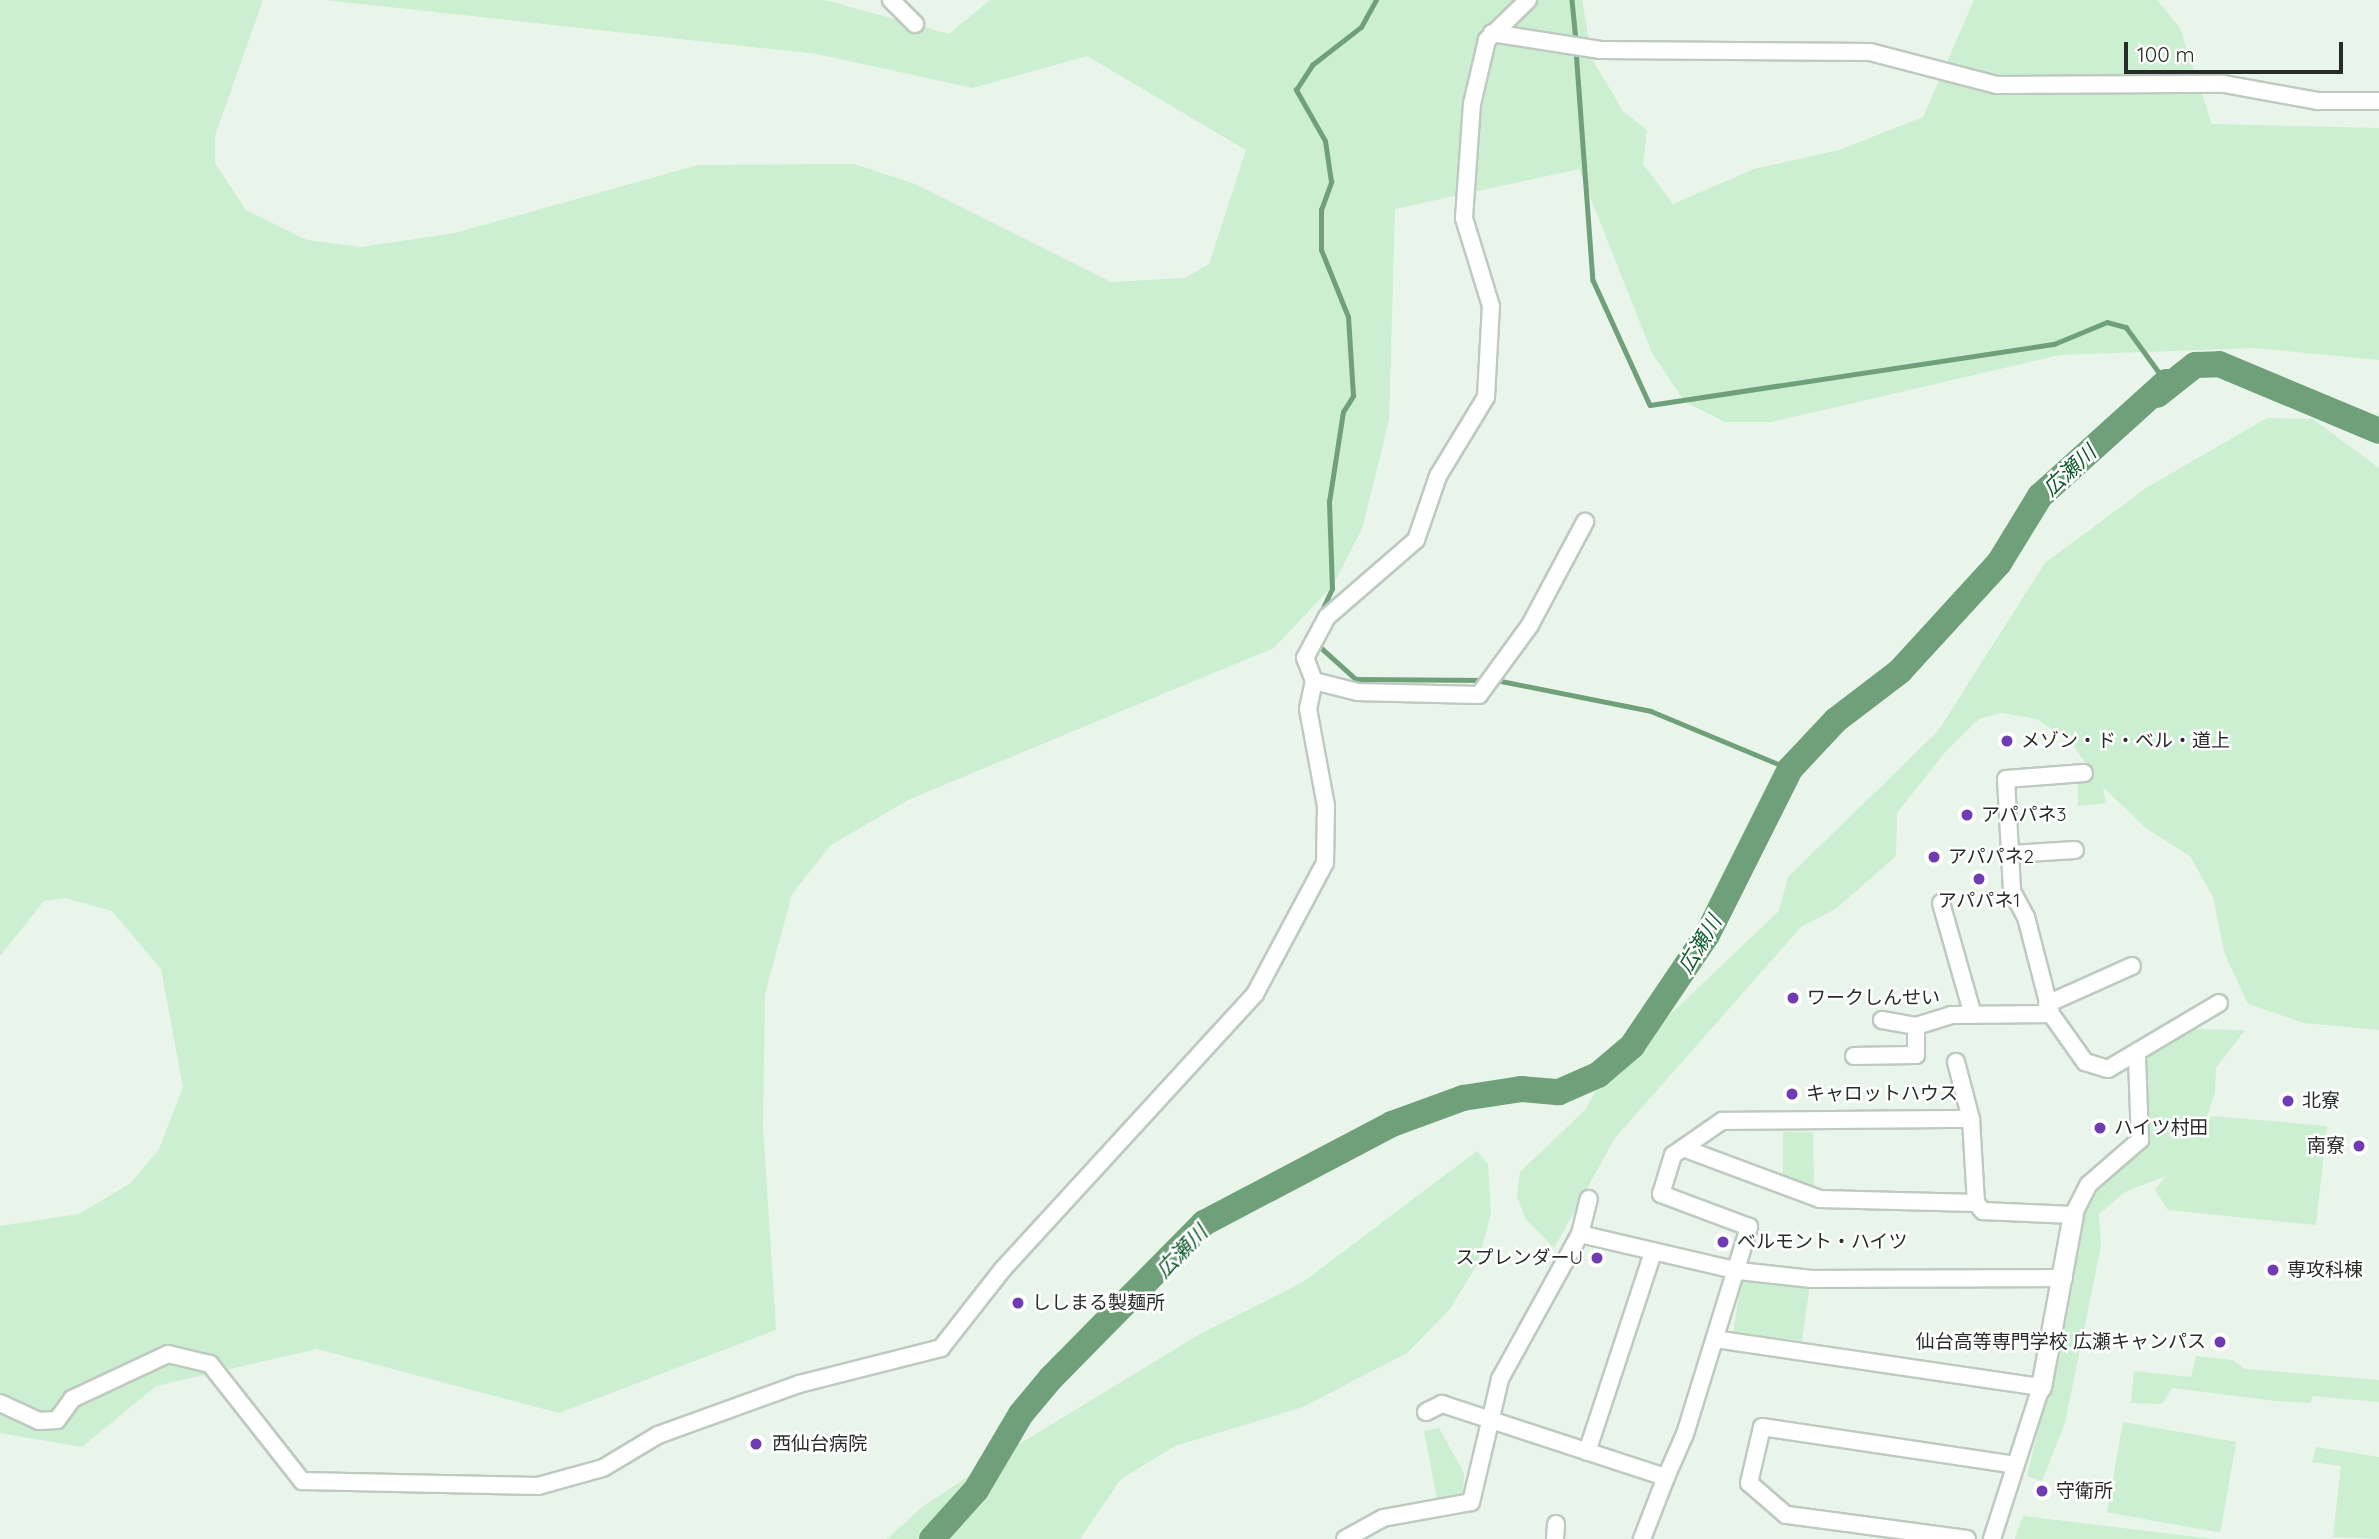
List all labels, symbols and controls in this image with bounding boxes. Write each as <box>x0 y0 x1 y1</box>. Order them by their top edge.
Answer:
scale bar <box>2127 28 2346 72</box>
text: 100 m <box>2137 41 2195 67</box>
water label: 広瀬川 <box>2037 439 2101 501</box>
place label: メゾン・ド・ベル・道上 <box>2021 730 2230 752</box>
marker: メゾン・ド・ベル・道上 <box>1999 733 2015 749</box>
place label: アパパネ3 <box>1981 804 2067 826</box>
marker: アパパネ3 <box>1959 807 1975 823</box>
place label: アパパネ2 <box>1948 846 2035 868</box>
marker: アパパネ2 <box>1926 849 1942 865</box>
marker: アパパネ1 <box>1971 871 1987 887</box>
place label: アパパネ1 <box>1937 890 2021 912</box>
water label: 広瀬川 <box>1672 911 1726 977</box>
place label: ワークしんせい <box>1807 987 1940 1009</box>
marker: ワークしんせい <box>1785 990 1801 1006</box>
place label: キャロットハウス <box>1806 1083 1958 1105</box>
marker: キャロットハウス <box>1784 1086 1800 1102</box>
place label: 北寮 <box>2302 1090 2340 1112</box>
marker: 北寮 <box>2280 1093 2296 1109</box>
place label: ハイツ村田 <box>2114 1117 2209 1139</box>
marker: ハイツ村田 <box>2092 1120 2108 1136</box>
place label: 南寮 <box>2307 1135 2345 1157</box>
marker: 南寮 <box>2351 1138 2367 1154</box>
water label: 広瀬川 <box>1150 1220 1212 1282</box>
place label: ベルモント・ハイツ <box>1737 1231 1908 1253</box>
marker: ベルモント・ハイツ <box>1715 1234 1731 1250</box>
place label: スプレンダーU <box>1455 1247 1583 1269</box>
marker: スプレンダーU <box>1589 1250 1605 1266</box>
place label: 専攻科棟 <box>2287 1259 2363 1281</box>
marker: 専攻科棟 <box>2265 1262 2281 1278</box>
place label: ししまる製麺所 <box>1032 1292 1165 1314</box>
marker: ししまる製麺所 <box>1010 1295 1026 1311</box>
place label: 仙台高等専門学校 広瀬キャンパス <box>1916 1331 2206 1353</box>
marker: 仙台高等専門学校 広瀬キャンパス <box>2212 1334 2228 1350</box>
place label: 西仙台病院 <box>772 1433 867 1455</box>
marker: 西仙台病院 <box>746 1434 766 1454</box>
place label: 守衛所 <box>2056 1480 2113 1502</box>
marker: 守衛所 <box>2034 1483 2050 1499</box>

